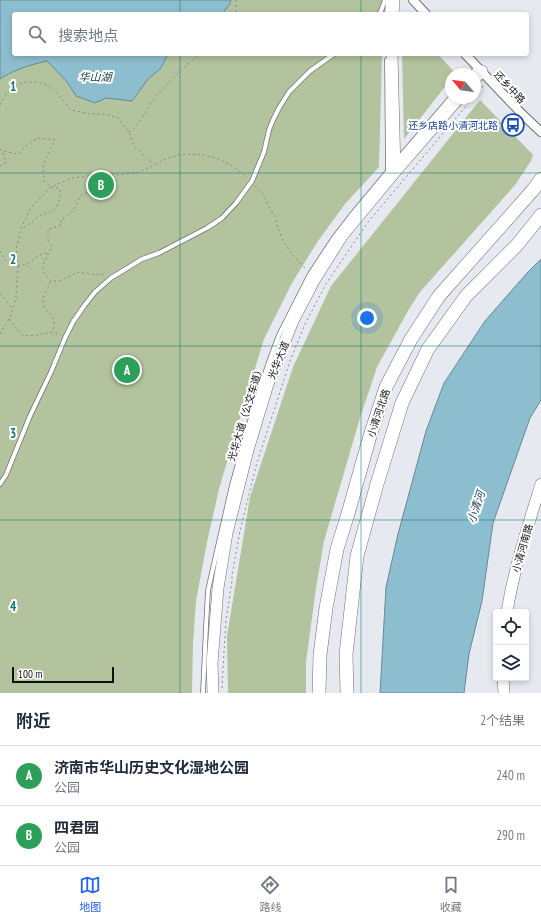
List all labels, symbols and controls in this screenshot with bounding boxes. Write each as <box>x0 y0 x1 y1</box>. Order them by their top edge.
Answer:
search box <box>12 12 529 56</box>
icon: search <box>26 23 48 45</box>
text: 搜索地点 <box>58 26 118 45</box>
north arrow <box>445 68 481 104</box>
street label: 还乡中路 <box>491 68 528 106</box>
water label: 华山湖 <box>79 70 113 84</box>
text: 1 <box>10 78 16 95</box>
bus stop icon: 还乡店路小清河北路 <box>500 112 526 138</box>
place label: 还乡店路小清河北路 <box>408 119 498 132</box>
pin: B <box>88 170 114 200</box>
text: 2 <box>10 251 16 268</box>
your location <box>357 308 377 328</box>
street label: 光华大道 <box>265 339 292 381</box>
pin: A <box>114 355 140 385</box>
street label: 光华大道（公交车道） <box>225 363 266 463</box>
street label: 小清河北路 <box>364 387 393 439</box>
text: 3 <box>10 425 16 442</box>
water label: 小清河 <box>464 487 488 525</box>
street label: 小清河南路 <box>509 522 536 574</box>
text: 4 <box>10 598 17 615</box>
map controls <box>493 609 529 681</box>
button: locate <box>493 609 529 645</box>
button: layers <box>493 645 529 681</box>
scale bar <box>12 665 114 684</box>
text: 100 m <box>18 667 42 681</box>
text: 附近 <box>16 710 50 732</box>
text: 2个结果 <box>480 712 525 729</box>
text: 济南市华山历史文化湿地公园 <box>54 758 249 777</box>
text: A <box>26 767 32 784</box>
text: 240 m <box>496 767 525 784</box>
text: 公园 <box>54 779 80 796</box>
text: 四君园 <box>54 818 99 837</box>
text: B <box>26 827 32 844</box>
text: 290 m <box>496 827 525 844</box>
text: 公园 <box>54 839 80 856</box>
tab: 地图 <box>79 874 101 914</box>
tab: 路线 <box>259 874 281 914</box>
tab: 收藏 <box>440 874 462 914</box>

